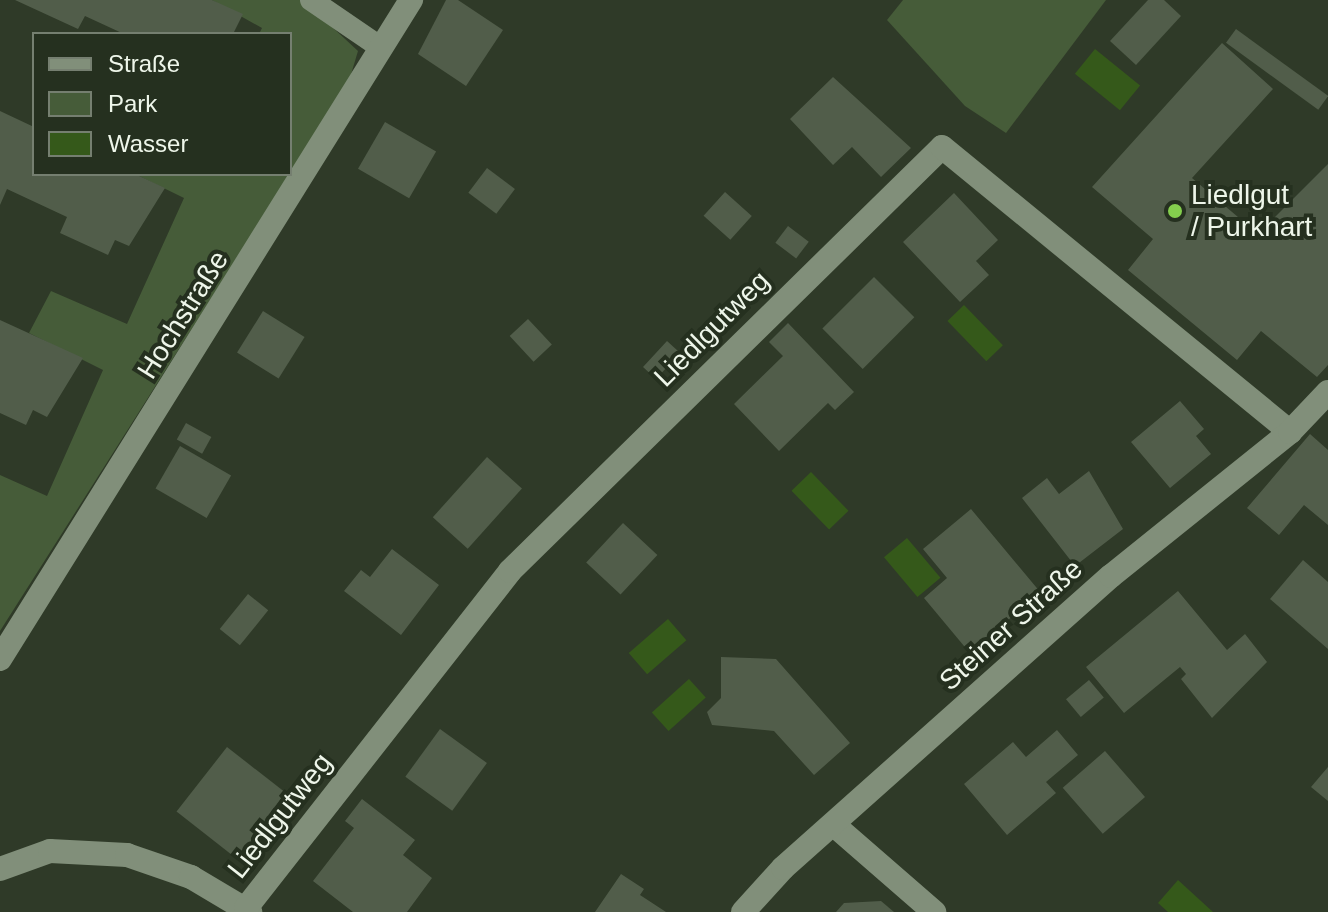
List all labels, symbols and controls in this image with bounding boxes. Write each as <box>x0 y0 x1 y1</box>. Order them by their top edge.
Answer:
legend <box>32 32 292 176</box>
text: Straße <box>108 50 180 77</box>
text: Park <box>108 90 157 117</box>
text: Wasser <box>108 130 188 157</box>
place label: Liedlgut / Purkhart <box>1191 178 1312 244</box>
marker: Liedlgut / Purkhart <box>1166 202 1184 220</box>
street label: Hochstraße <box>130 245 236 385</box>
street label: Liedlgutweg <box>647 264 777 394</box>
street label: Steiner Straße <box>933 552 1089 698</box>
street label: Liedlgutweg <box>221 747 339 885</box>

